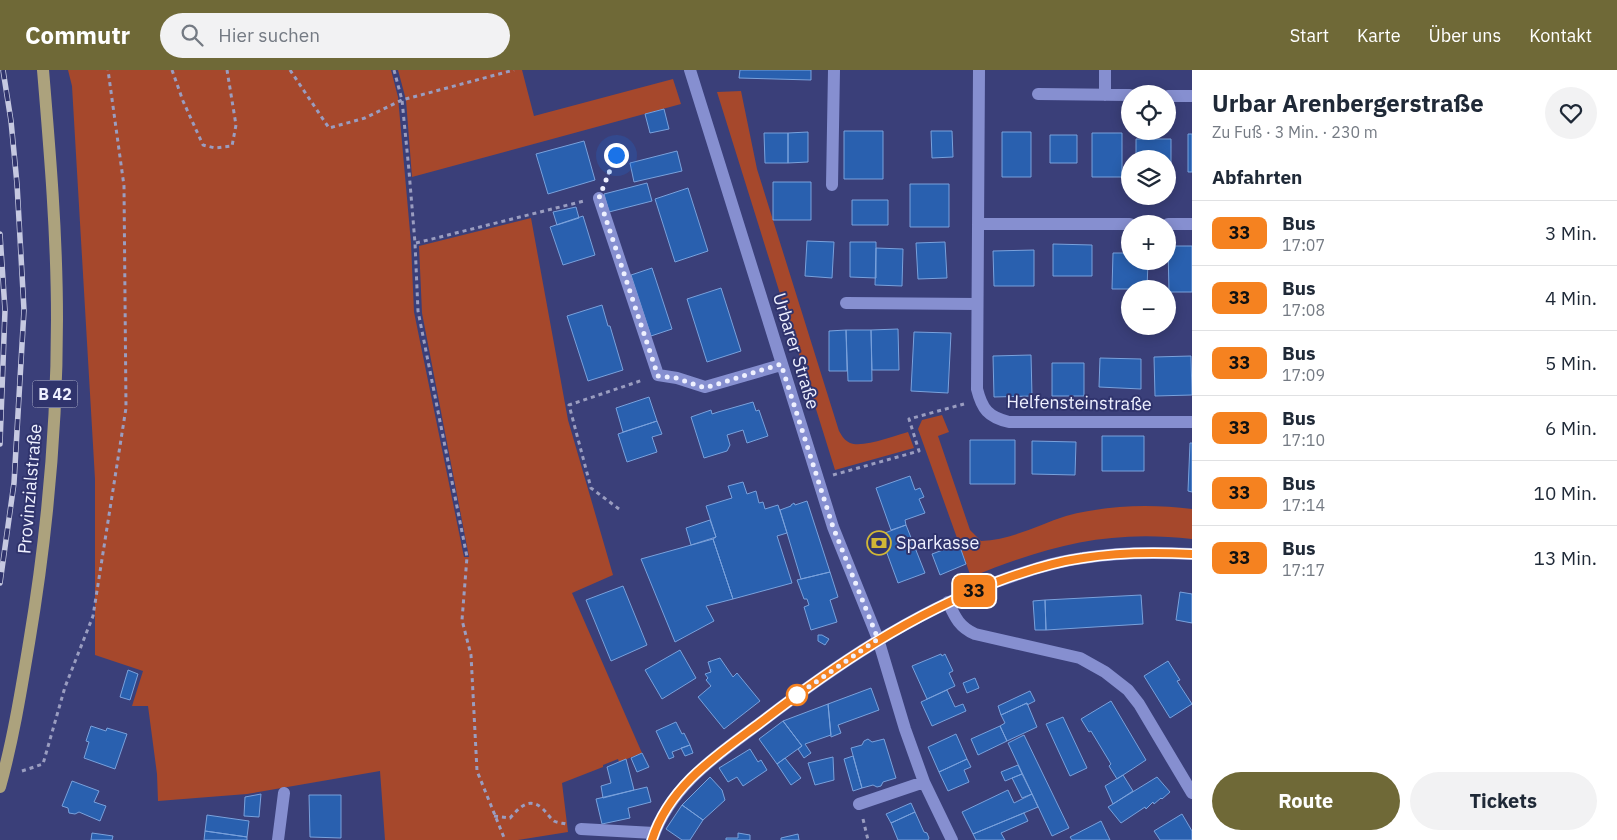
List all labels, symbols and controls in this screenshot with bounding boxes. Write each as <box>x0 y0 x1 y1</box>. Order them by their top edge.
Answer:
search box <box>160 13 510 58</box>
text: Commutr <box>25 19 130 51</box>
icon: search <box>178 21 206 49</box>
text: Hier suchen <box>218 23 320 47</box>
text: Start <box>1290 24 1329 47</box>
text: Karte <box>1357 24 1401 47</box>
text: Über uns <box>1429 24 1501 47</box>
text: Kontakt <box>1529 24 1592 47</box>
map controls <box>1121 85 1176 335</box>
button: locate <box>1121 85 1176 140</box>
text: Urbar Arenbergerstraße <box>1212 87 1484 119</box>
button: heart <box>1545 87 1597 139</box>
text: Zu Fuß · 3 Min. · 230 m <box>1212 122 1378 142</box>
your location <box>604 143 629 168</box>
button: layers <box>1121 150 1176 205</box>
text: Abfahrten <box>1212 165 1302 189</box>
text: Bus <box>1282 211 1316 235</box>
button: + <box>1121 215 1176 270</box>
text: 33 <box>1229 221 1250 244</box>
text: 3 Min. <box>1545 221 1597 245</box>
text: 17:07 <box>1282 235 1325 255</box>
text: Bus <box>1282 276 1316 300</box>
button: − <box>1121 280 1176 335</box>
text: 33 <box>1229 286 1250 309</box>
text: 4 Min. <box>1545 286 1597 310</box>
street label: Urbarer Straße <box>768 290 825 412</box>
text: 17:08 <box>1282 300 1325 320</box>
text: Bus <box>1282 341 1316 365</box>
text: 33 <box>1229 351 1250 374</box>
text: 5 Min. <box>1545 351 1597 375</box>
text: 17:09 <box>1282 365 1325 385</box>
road number: B 42 <box>32 380 78 408</box>
street label: Helfensteinstraße <box>1006 390 1152 415</box>
text: Bus <box>1282 406 1316 430</box>
text: 33 <box>1229 416 1250 439</box>
text: 6 Min. <box>1545 416 1597 440</box>
street label: Provinzialstraße <box>12 423 47 555</box>
text: 17:10 <box>1282 430 1325 450</box>
text: Bus <box>1282 471 1316 495</box>
text: 33 <box>1229 481 1250 504</box>
text: 10 Min. <box>1534 481 1597 505</box>
text: 17:14 <box>1282 495 1325 515</box>
bank icon: Sparkasse <box>866 530 892 556</box>
place label: Sparkasse <box>896 531 980 554</box>
text: Bus <box>1282 536 1316 560</box>
text: 33 <box>1229 546 1250 569</box>
text: 13 Min. <box>1534 546 1597 570</box>
text: 17:17 <box>1282 560 1325 580</box>
line badge: 33 <box>952 575 996 607</box>
text: 33 <box>963 579 985 602</box>
unlabelled marker <box>786 684 808 706</box>
button: Route <box>1212 772 1400 830</box>
button: Tickets <box>1410 772 1597 830</box>

